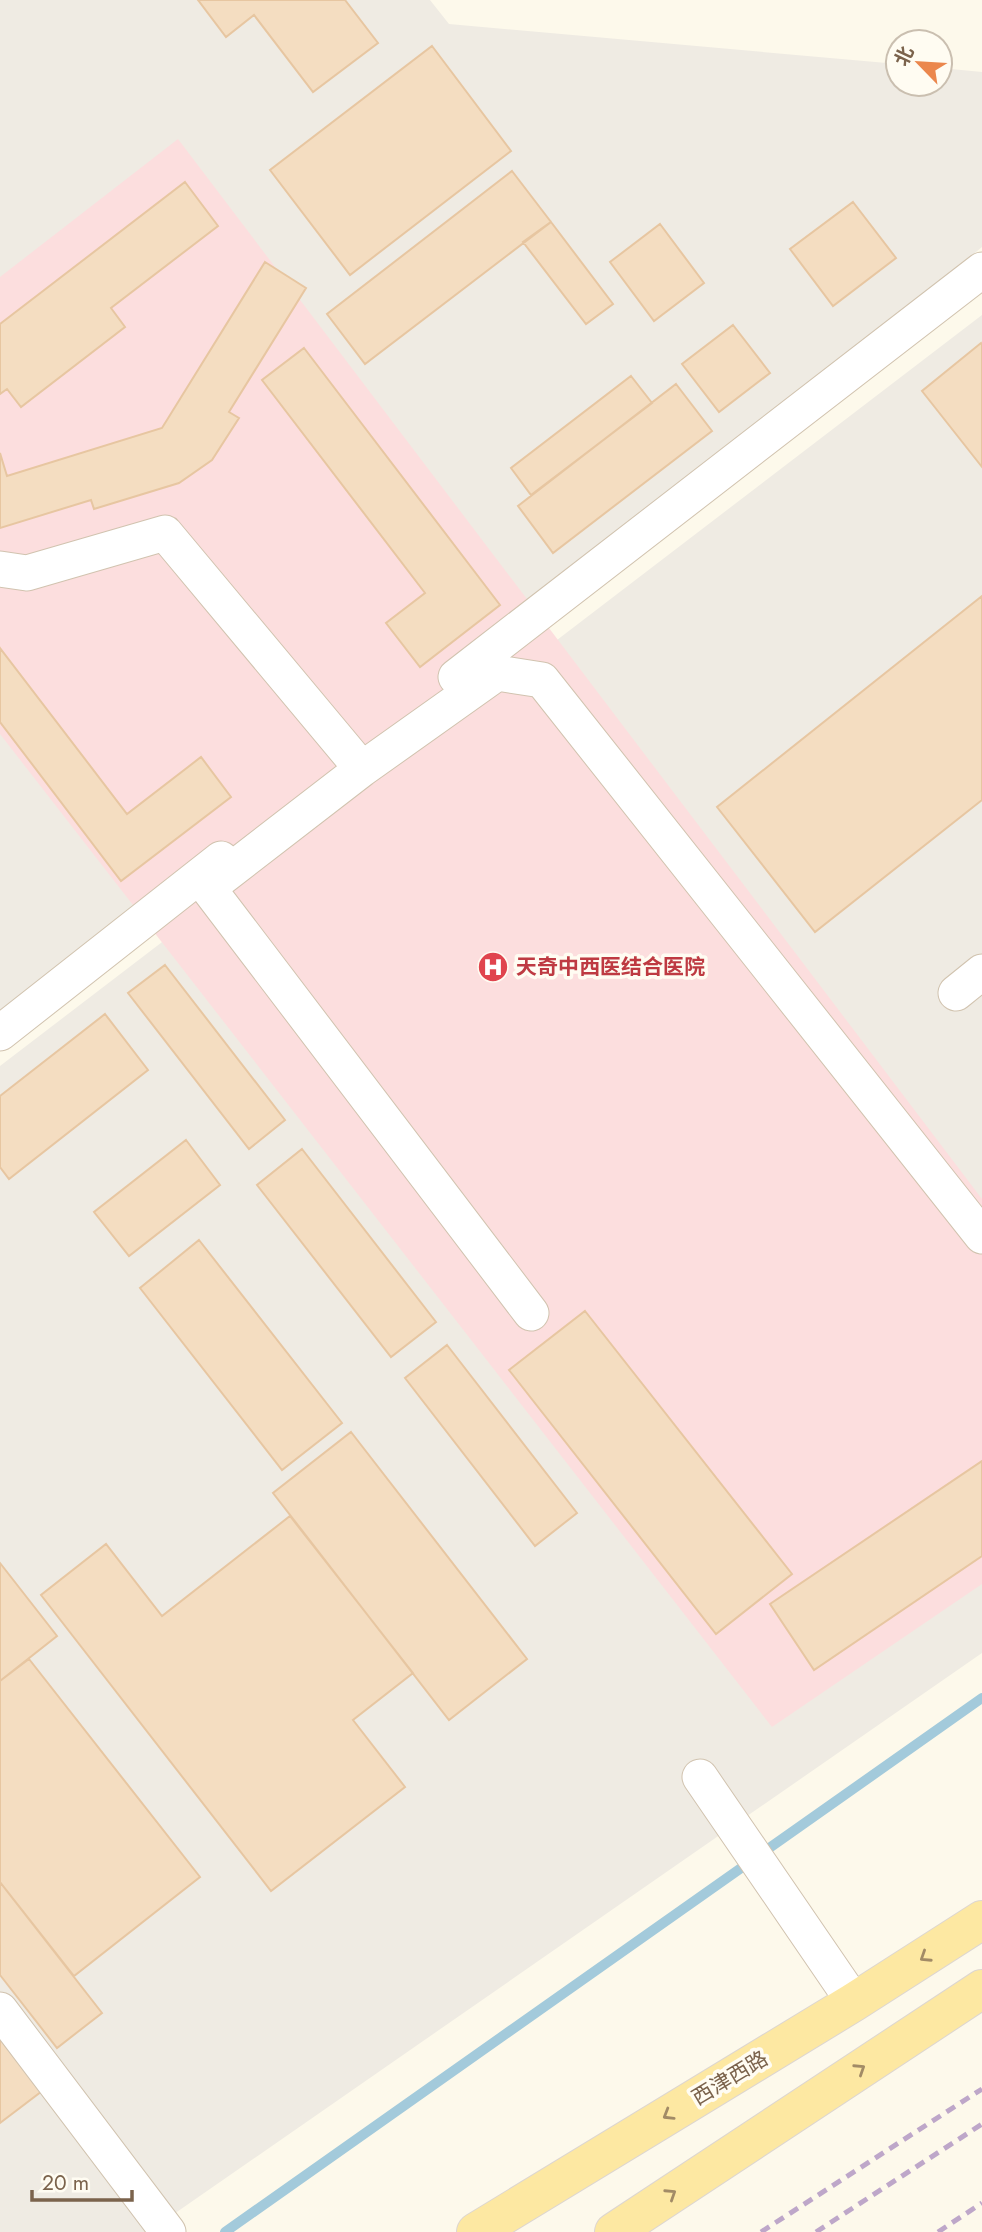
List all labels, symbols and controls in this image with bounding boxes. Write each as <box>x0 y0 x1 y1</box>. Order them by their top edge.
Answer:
north arrow <box>884 28 954 98</box>
text: 北 <box>888 42 920 70</box>
hospital icon: 天奇中西医结合医院 <box>476 950 510 984</box>
place label: 天奇中西医结合医院 <box>516 952 705 982</box>
one-way arrow <box>919 1949 932 1962</box>
street label: 西津西路 <box>686 2044 774 2112</box>
one-way arrow <box>853 2064 866 2077</box>
one-way arrow <box>663 2107 676 2120</box>
scale bar <box>32 2158 131 2202</box>
text: 20 m <box>42 2168 89 2198</box>
one-way arrow <box>663 2190 676 2203</box>

